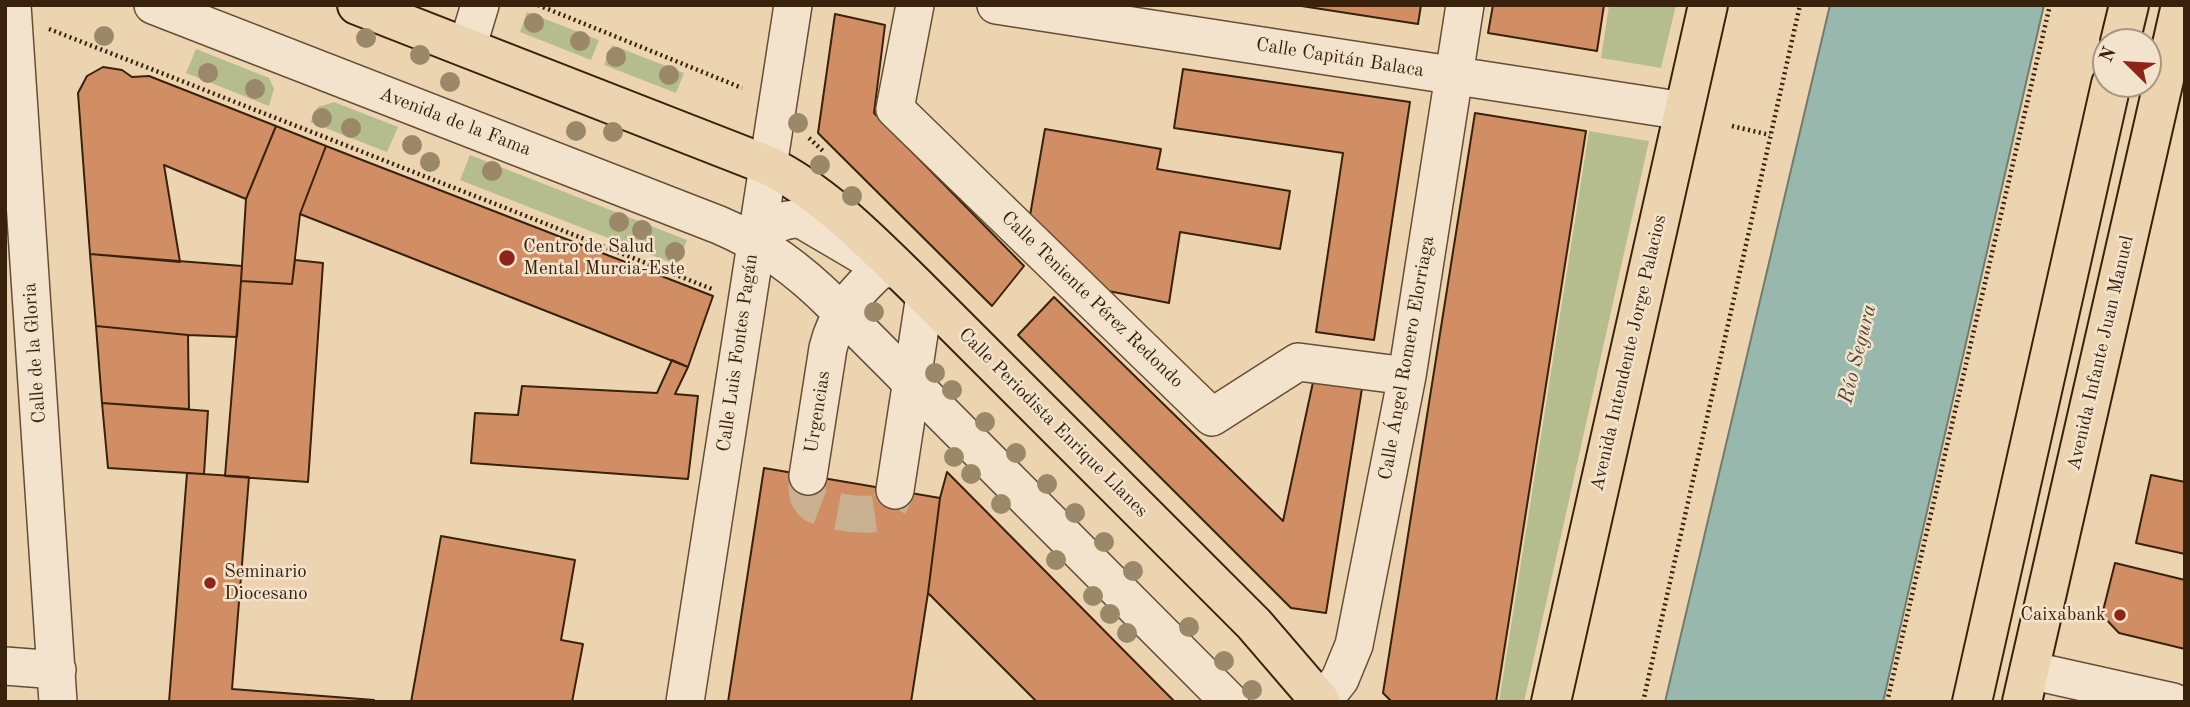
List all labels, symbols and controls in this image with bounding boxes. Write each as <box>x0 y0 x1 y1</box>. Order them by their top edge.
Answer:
north arrow <box>2092 28 2162 98</box>
street label: Calle Capitán Balaca <box>1254 33 1426 83</box>
text: N <box>2098 45 2121 66</box>
street label: Avenida de la Fama <box>376 83 534 161</box>
street label: Calle Teniente Pérez Redondo <box>996 207 1188 393</box>
street label: Avenida Intendente Jorge Palacios <box>1586 213 1672 493</box>
street label: Avenida Infante Juan Manuel <box>2063 233 2139 473</box>
street label: Calle Ángel Romero Elorriaga <box>1374 234 1440 482</box>
place label: Centro de Salud Mental Murcia-Este <box>523 236 685 280</box>
marker: Centro de Salud Mental Murcia-Este <box>497 248 517 268</box>
street label: Calle Luis Fontes Pagán <box>713 253 763 453</box>
street label: Calle de la Gloria <box>19 282 51 424</box>
water label: Río Segura <box>1833 302 1883 406</box>
street label: Calle Periodista Enrique Llanes <box>954 324 1152 522</box>
street label: Urgencias <box>800 369 836 455</box>
place label: Seminario Diocesano <box>224 561 308 605</box>
marker: Seminario Diocesano <box>202 575 218 591</box>
place label: Caixabank <box>2020 604 2106 626</box>
marker: Caixabank <box>2112 607 2128 623</box>

